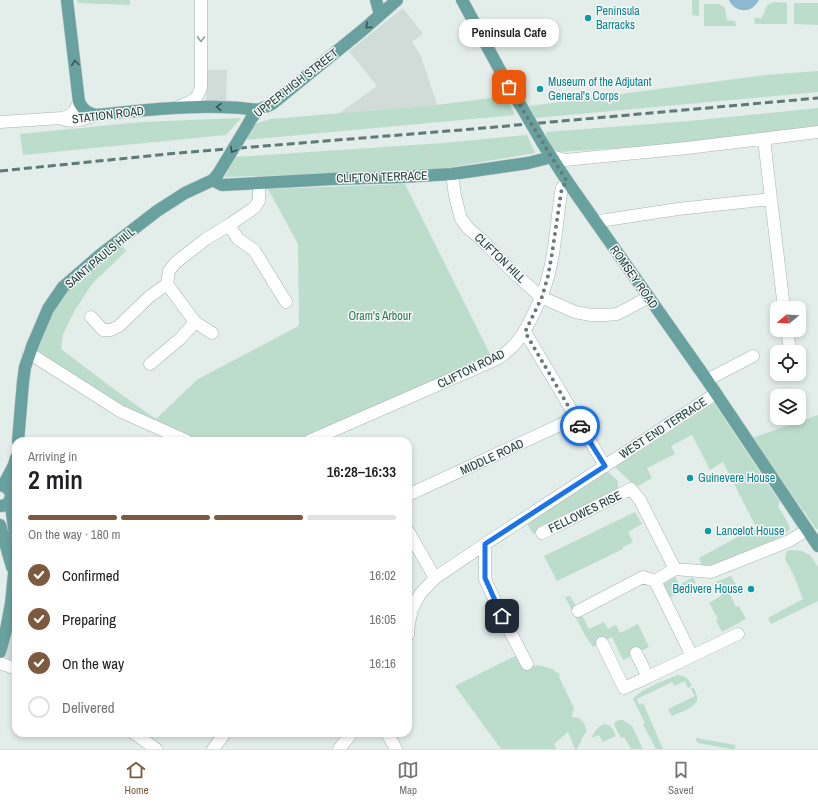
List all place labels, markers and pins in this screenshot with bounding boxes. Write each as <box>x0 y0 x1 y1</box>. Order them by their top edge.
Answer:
place label: Peninsula Barracks <box>596 3 640 33</box>
marker: Peninsula Barracks <box>583 13 593 23</box>
callout: Peninsula Cafe <box>459 19 559 47</box>
pin <box>492 70 526 104</box>
place label: Museum of the Adjutant General's Corps <box>548 74 652 104</box>
marker: Museum of the Adjutant General's Corps <box>535 84 545 94</box>
place label: Guinevere House <box>698 470 775 486</box>
marker: Guinevere House <box>685 473 695 483</box>
place label: Lancelot House <box>716 523 784 539</box>
marker: Lancelot House <box>703 526 713 536</box>
place label: Bedivere House <box>672 581 743 597</box>
marker: Bedivere House <box>746 584 756 594</box>
pin <box>485 599 519 633</box>

